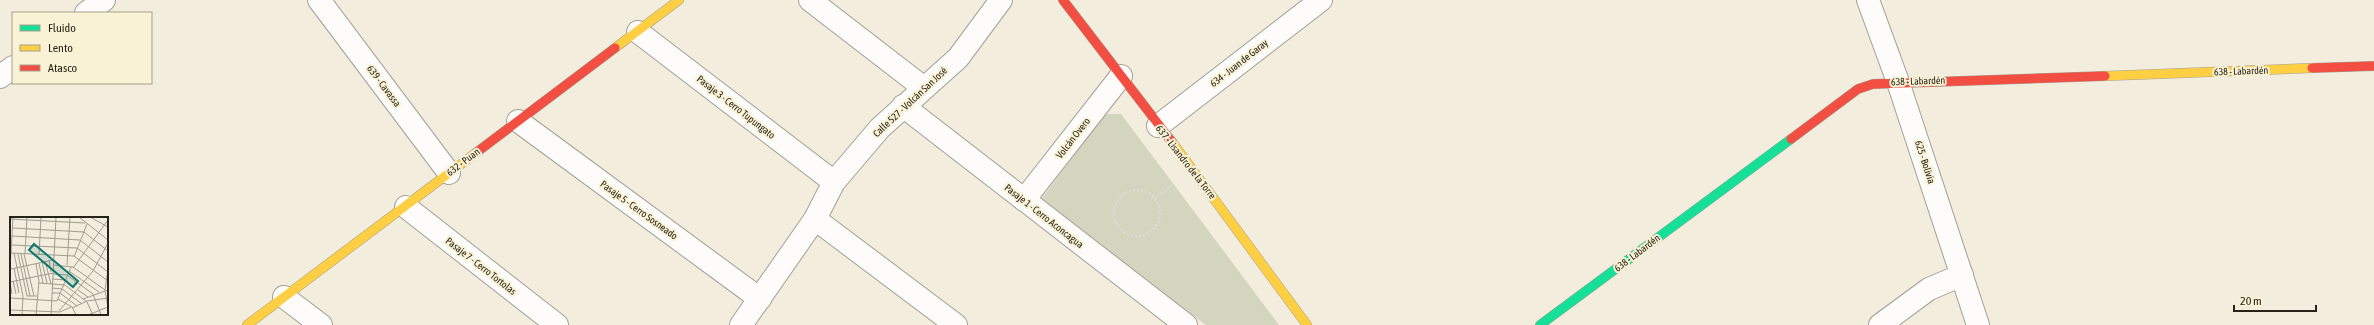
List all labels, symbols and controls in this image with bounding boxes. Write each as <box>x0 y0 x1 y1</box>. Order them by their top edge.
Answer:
legend <box>12 12 152 84</box>
text: Fluido <box>48 21 76 35</box>
street label: 634 - Juan de Garay <box>1208 37 1270 89</box>
text: Lento <box>48 41 73 55</box>
text: Atasco <box>48 61 78 75</box>
street label: 639 - Cavassa <box>365 63 403 109</box>
street label: Calle 527 - Volcán San José <box>871 65 950 139</box>
street label: 638 - Labardén <box>2214 65 2268 77</box>
street label: Pasaje 3 - Cerro Tupungato <box>695 73 777 141</box>
street label: 638 - Labardén <box>1891 75 1945 87</box>
street label: Volcán Overo <box>1054 115 1092 160</box>
street label: 637 - Lisandro de la Torre <box>1154 123 1218 201</box>
street label: 625 - Bolivia <box>1913 139 1937 185</box>
street label: 632 - Puan <box>444 146 482 178</box>
street label: Pasaje 5 - Cerro Sosneado <box>598 178 680 242</box>
street label: Pasaje 1 - Cerro Aconcagua <box>1002 182 1086 250</box>
inset map <box>10 217 108 315</box>
street label: 638 - Labardén <box>1612 232 1662 274</box>
street label: Pasaje 7 - Cerro Tortolas <box>444 235 519 297</box>
scale bar <box>2234 287 2316 313</box>
text: 20 m <box>2240 294 2262 308</box>

